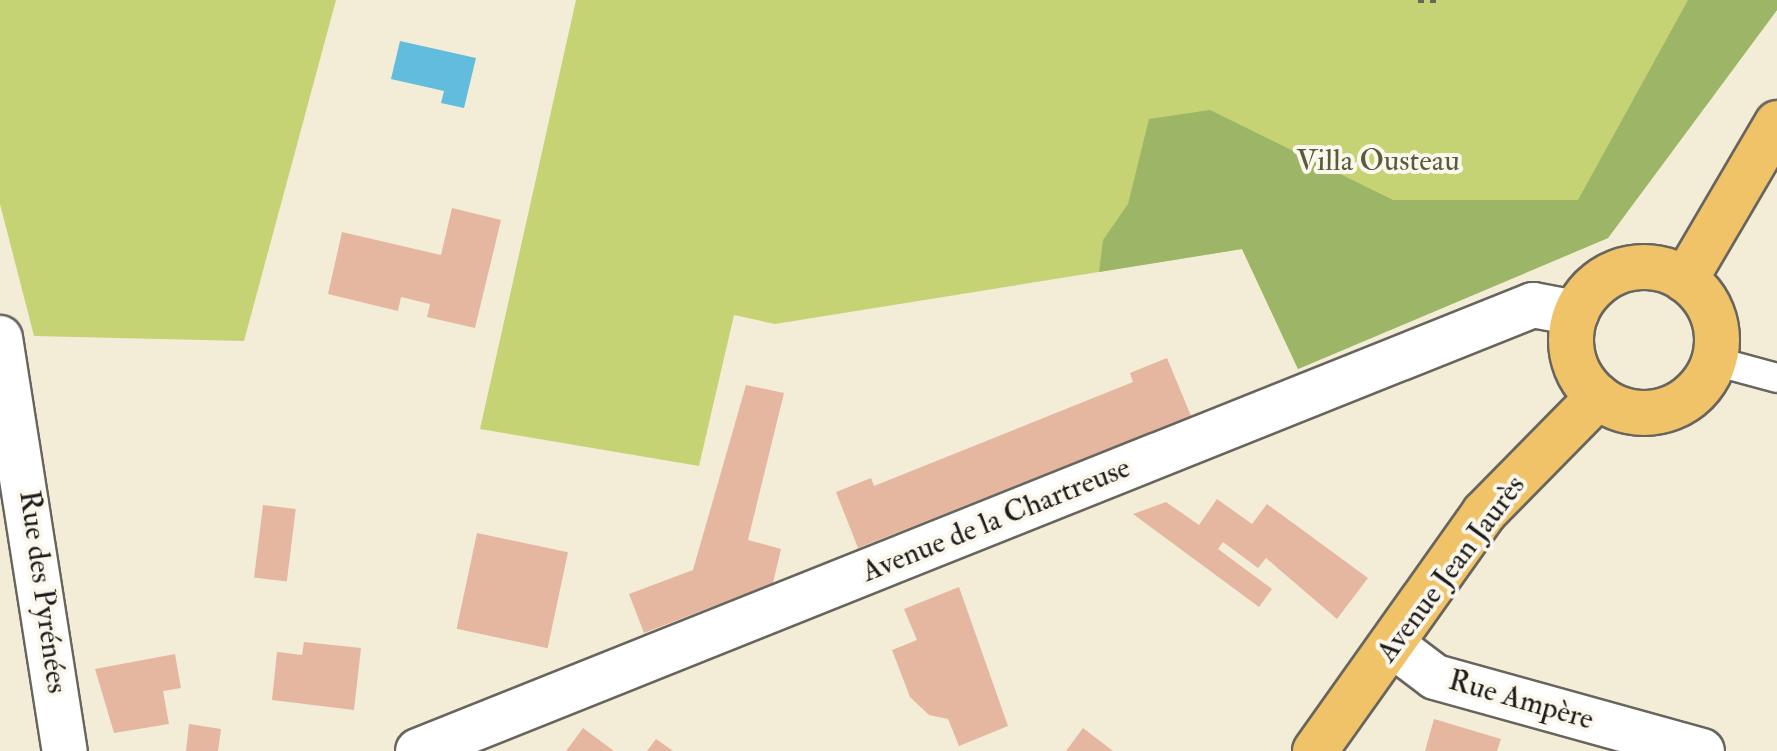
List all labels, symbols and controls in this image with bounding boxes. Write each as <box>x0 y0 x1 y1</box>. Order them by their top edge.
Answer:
park label: Villa Ousteau <box>1296 143 1460 179</box>
street label: Avenue de la Chartreuse <box>857 450 1135 590</box>
street label: Avenue Jean Jaurès <box>1369 468 1533 670</box>
street label: Rue des Pyrénées <box>11 488 75 696</box>
street label: Rue Ampère <box>1444 662 1598 738</box>

